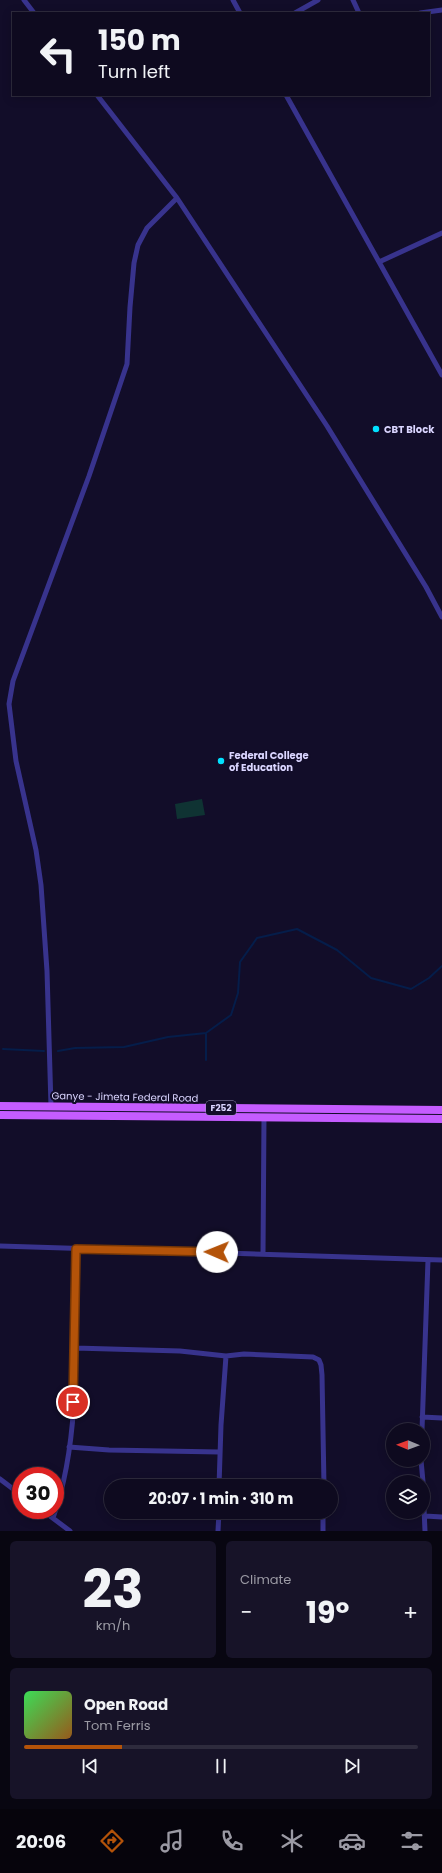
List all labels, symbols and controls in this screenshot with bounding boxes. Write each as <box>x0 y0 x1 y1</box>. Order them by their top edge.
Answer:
text: 150 m <box>98 21 181 60</box>
icon: left <box>32 28 84 80</box>
text: Turn left <box>98 59 170 84</box>
place label: CBT Block <box>384 422 435 437</box>
marker: CBT Block <box>371 424 381 434</box>
place label: Federal College of Education <box>229 748 309 775</box>
marker: Federal College of Education <box>216 756 226 766</box>
street label: Ganye - Jimeta Federal Road <box>51 1088 199 1106</box>
road number: F252 <box>206 1101 236 1115</box>
position arrow <box>196 1231 238 1273</box>
pin <box>56 1385 90 1419</box>
icon: arrive <box>62 1391 84 1413</box>
north arrow <box>386 1423 430 1467</box>
map controls <box>386 1423 430 1519</box>
speed limit sign: 30 <box>12 1467 64 1519</box>
button: layers <box>386 1475 430 1519</box>
text: 20:07 · 1 min · 310 m <box>149 1488 293 1509</box>
text: 23 <box>82 1553 144 1626</box>
text: Climate <box>240 1570 291 1589</box>
text: 19° <box>306 1591 349 1634</box>
text: − <box>240 1597 252 1628</box>
text: + <box>403 1597 418 1628</box>
text: km/h <box>96 1616 130 1635</box>
text: Open Road <box>84 1694 168 1715</box>
text: Tom Ferris <box>84 1716 151 1735</box>
icon: previous <box>79 1755 101 1777</box>
icon: pause <box>210 1755 232 1777</box>
icon: next <box>341 1755 363 1777</box>
icon: directions <box>98 1827 126 1855</box>
icon: music <box>158 1827 186 1855</box>
icon: phone <box>218 1827 246 1855</box>
icon: climate <box>278 1827 306 1855</box>
icon: car <box>338 1827 366 1855</box>
icon: filters <box>398 1827 426 1855</box>
text: 20:06 <box>16 1829 66 1854</box>

